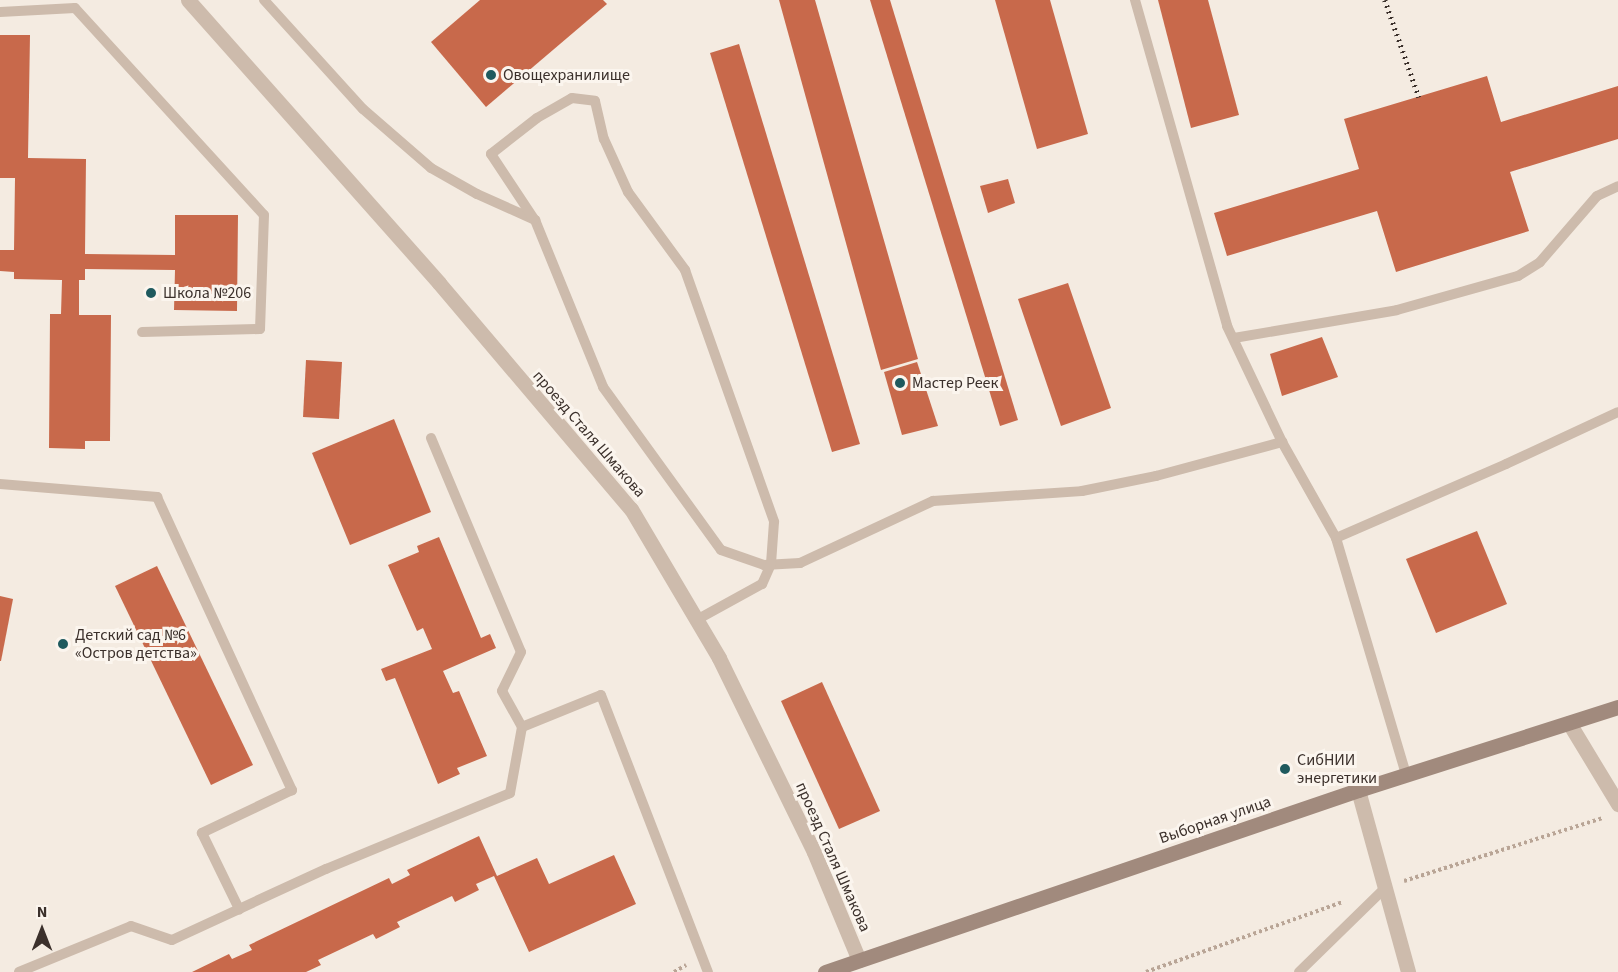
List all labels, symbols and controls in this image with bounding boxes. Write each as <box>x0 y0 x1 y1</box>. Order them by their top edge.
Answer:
place label: Овощехранилище <box>503 65 630 85</box>
marker: Овощехранилище <box>484 68 498 82</box>
place label: Школа №206 <box>163 283 251 303</box>
marker: Школа №206 <box>144 286 158 300</box>
street label: проезд Сталя Шмакова <box>529 367 649 501</box>
place label: Мастер Реек <box>912 373 998 393</box>
marker: Мастер Реек <box>893 376 907 390</box>
place label: Детский сад №6 «Остров детства» <box>75 625 197 663</box>
marker: Детский сад №6 «Остров детства» <box>56 637 70 651</box>
place label: СибНИИ энергетики <box>1297 750 1377 788</box>
marker: СибНИИ энергетики <box>1278 762 1292 776</box>
street label: проезд Сталя Шмакова <box>791 779 875 935</box>
street label: Выборная улица <box>1157 792 1273 848</box>
north arrow <box>12 900 72 960</box>
text: N <box>37 901 47 923</box>

